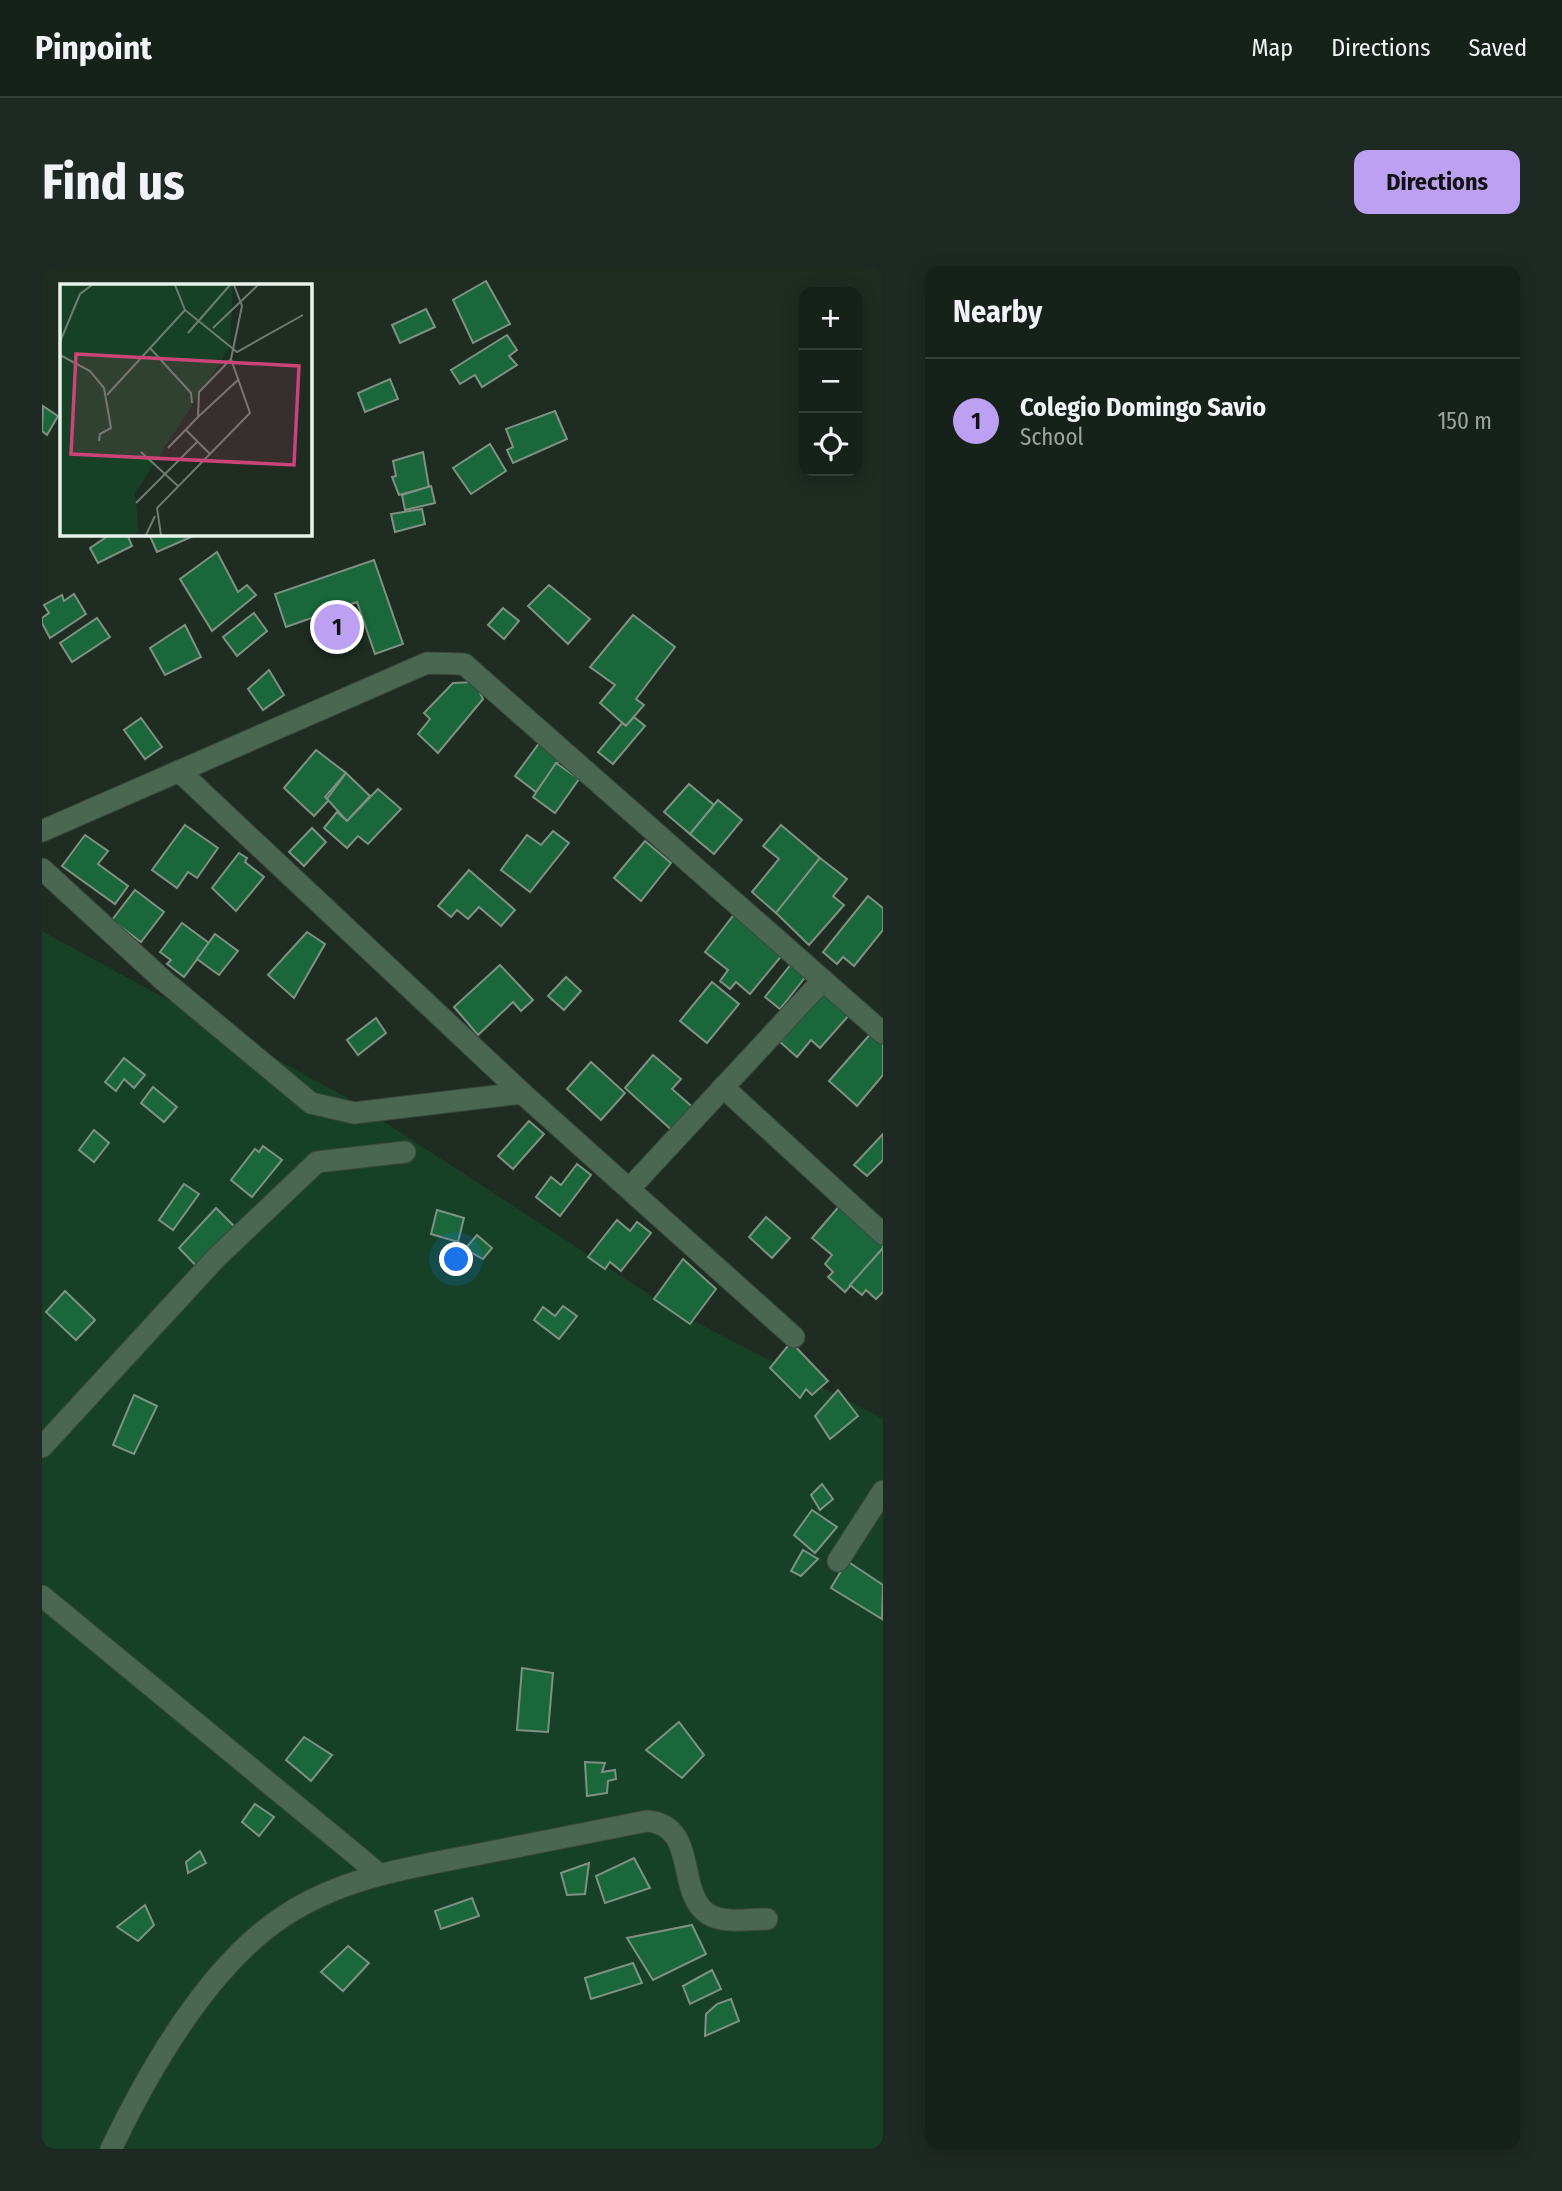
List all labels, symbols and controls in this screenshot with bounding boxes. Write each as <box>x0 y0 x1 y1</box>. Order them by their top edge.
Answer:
text: Pinpoint <box>35 28 152 68</box>
text: Map <box>1252 34 1293 62</box>
text: Directions <box>1331 34 1430 62</box>
text: Saved <box>1468 34 1527 62</box>
button: Directions <box>1354 150 1520 214</box>
text: Find us <box>42 153 185 212</box>
inset map <box>60 284 312 536</box>
map controls <box>799 287 862 476</box>
button: + <box>799 287 862 350</box>
text: Nearby <box>953 294 1042 330</box>
button: − <box>799 350 862 413</box>
text: Colegio Domingo Savio <box>1020 392 1266 423</box>
text: 1 <box>971 407 981 435</box>
text: 150 m <box>1437 407 1492 435</box>
button: locate <box>799 413 862 476</box>
text: School <box>1020 423 1084 451</box>
pin: 1 <box>314 601 360 653</box>
your location <box>439 1242 473 1276</box>

